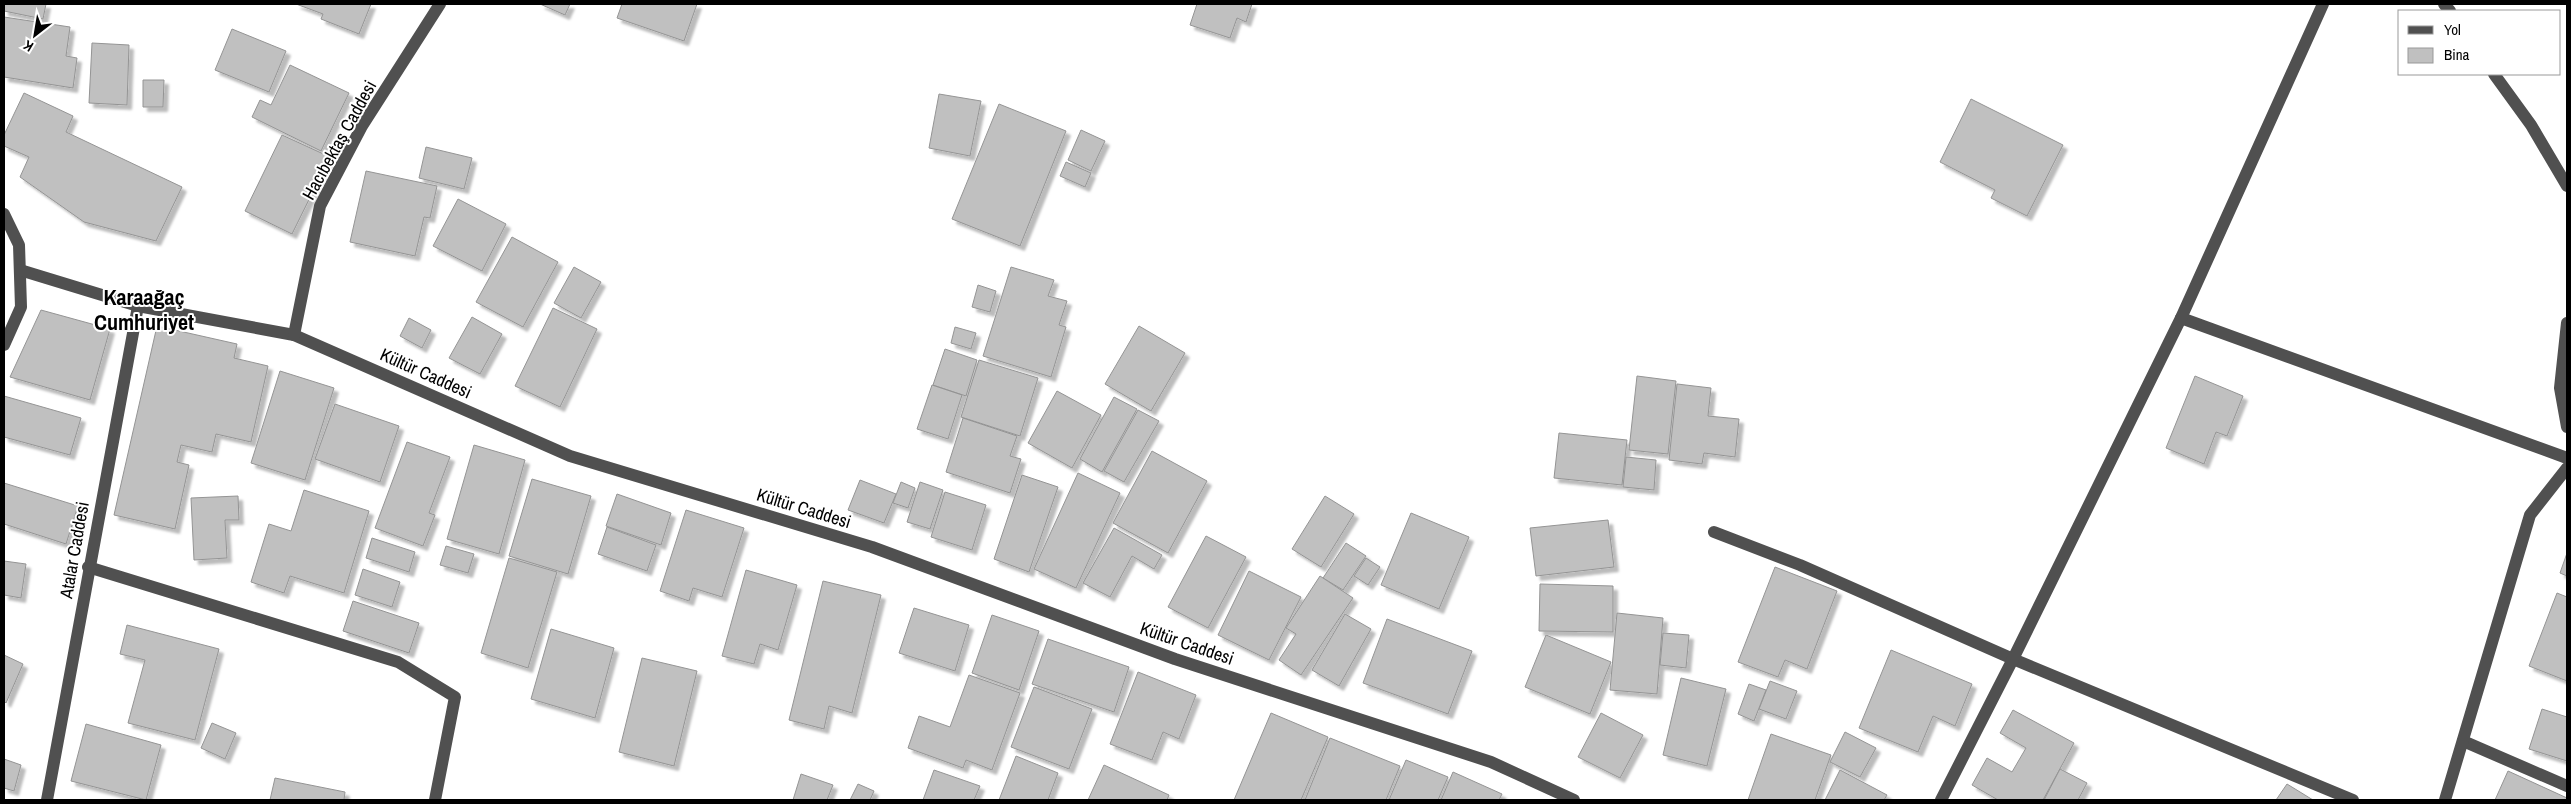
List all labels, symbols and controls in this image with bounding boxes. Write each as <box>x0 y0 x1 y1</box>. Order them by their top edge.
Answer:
north arrow <box>10 10 60 60</box>
legend <box>2398 10 2561 75</box>
text: Yol <box>2444 19 2461 40</box>
text: K <box>20 36 36 56</box>
text: Bina <box>2444 44 2469 65</box>
street label: Hacıbektaş Caddesi <box>296 76 382 204</box>
district label: Karaağaç Cumhuriyet <box>94 282 194 337</box>
street label: Kültür Caddesi <box>376 342 476 404</box>
street label: Kültür Caddesi <box>754 482 854 534</box>
street label: Atalar Caddesi <box>53 500 95 601</box>
street label: Kültür Caddesi <box>1137 615 1237 671</box>

